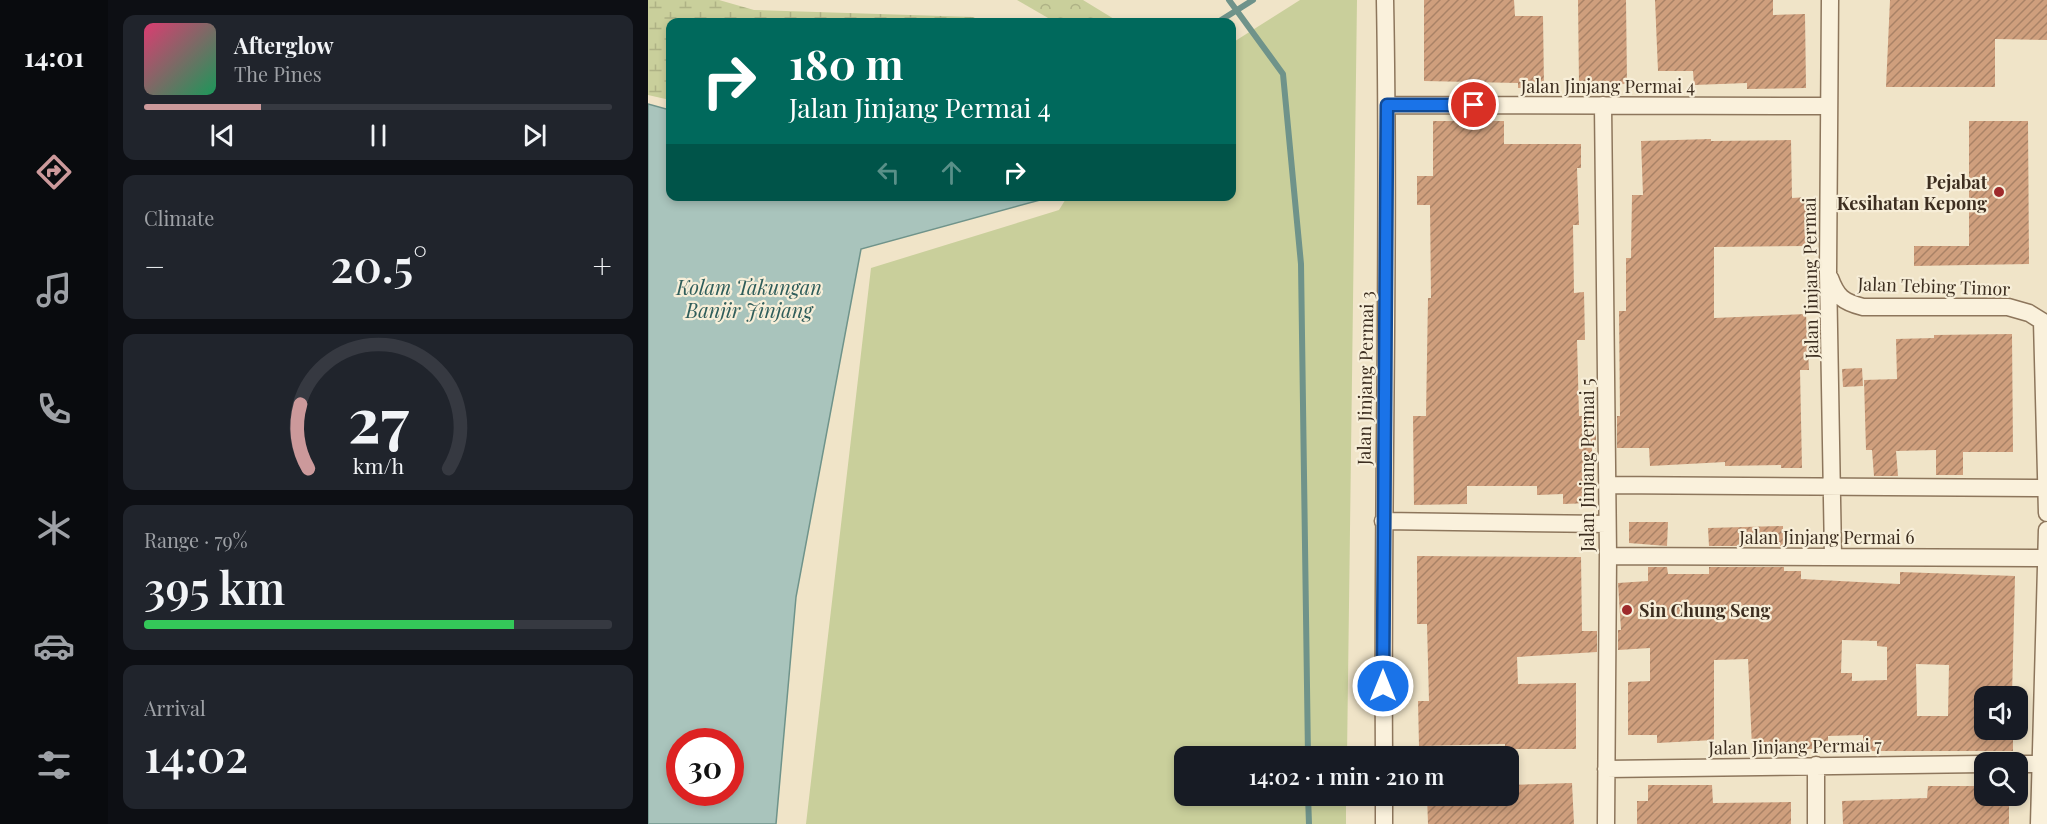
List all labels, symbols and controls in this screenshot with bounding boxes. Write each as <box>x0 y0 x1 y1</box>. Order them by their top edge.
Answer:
text: Afterglow <box>234 30 334 60</box>
text: 180 m <box>789 35 904 91</box>
text: 14:01 <box>24 38 84 74</box>
icon: right <box>690 42 768 120</box>
text: The Pines <box>234 60 322 87</box>
street label: Jalan Jinjang Permai 4 <box>1520 74 1695 98</box>
pin <box>1448 79 1499 130</box>
icon: arrive <box>1457 88 1490 121</box>
text: Jalan Jinjang Permai 4 <box>789 89 1051 125</box>
icon: previous <box>206 119 239 152</box>
icon: pause <box>362 119 395 152</box>
icon: next <box>518 119 551 152</box>
icon: directions <box>33 151 75 193</box>
icon: left <box>872 156 905 189</box>
icon: ahead <box>935 156 968 189</box>
icon: right <box>998 156 1031 189</box>
place label: Pejabat Kesihatan Kepong <box>1837 170 1988 215</box>
marker: Pejabat Kesihatan Kepong <box>1992 185 2006 199</box>
street label: Jalan Jinjang Permai <box>1797 197 1823 360</box>
text: Climate <box>144 204 214 231</box>
text: 20.5° <box>331 234 427 294</box>
text: − <box>144 243 165 287</box>
text: + <box>593 243 612 287</box>
icon: music <box>33 269 75 311</box>
street label: Jalan Tebing Timor <box>1856 271 2011 301</box>
water label: Kolam Takungan Banjir Jinjang <box>675 273 822 323</box>
street label: Jalan Jinjang Permai 3 <box>1351 291 1379 466</box>
text: 27 <box>347 375 409 459</box>
street label: Jalan Jinjang Permai 5 <box>1575 378 1599 553</box>
icon: phone <box>33 388 75 430</box>
text: km/h <box>352 451 404 479</box>
icon: climate <box>33 507 75 549</box>
street label: Jalan Jinjang Permai 6 <box>1738 525 1915 549</box>
text: Range · 79% <box>144 526 248 553</box>
text: 395 km <box>144 556 285 616</box>
place label: Sin Chung Seng <box>1639 598 1770 622</box>
marker: Sin Chung Seng <box>1620 603 1634 617</box>
icon: car <box>33 625 75 667</box>
position arrow <box>1351 654 1415 718</box>
map controls <box>1974 686 2028 806</box>
button: sound <box>1974 686 2028 740</box>
text: Arrival <box>144 694 206 721</box>
text: 14:02 <box>144 724 248 784</box>
speed limit sign: 30 <box>666 728 744 806</box>
street label: Jalan Jinjang Permai 7 <box>1707 732 1883 760</box>
icon: filters <box>33 744 75 786</box>
button: search <box>1974 752 2028 806</box>
text: 14:02 · 1 min · 210 m <box>1249 761 1444 791</box>

